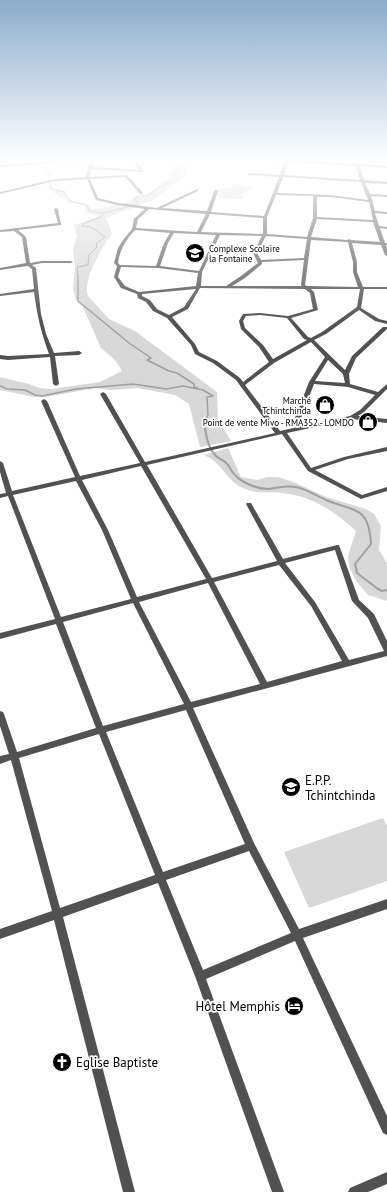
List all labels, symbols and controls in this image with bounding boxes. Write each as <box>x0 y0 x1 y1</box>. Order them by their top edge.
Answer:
school or university icon: Complexe Scolaire la Fontaine <box>184 242 206 264</box>
place label: Complexe Scolaire la Fontaine <box>209 243 280 264</box>
shop icon: Marché Tchintchinda <box>314 394 336 416</box>
place label: Marché Tchintchinda <box>262 395 311 416</box>
shop icon: Point de vente Mivo - RMA352 - LOMDO <box>357 411 379 433</box>
place label: Point de vente Mivo - RMA352 - LOMDO <box>203 417 354 428</box>
place label: E.P.P. Tchintchinda <box>305 772 375 804</box>
school or university icon: E.P.P. Tchintchinda <box>280 776 302 798</box>
hotel icon: Hôtel Memphis <box>283 995 305 1017</box>
place label: Hôtel Memphis <box>196 998 280 1015</box>
church icon: Eglise Baptiste <box>51 1051 73 1073</box>
place label: Eglise Baptiste <box>76 1054 158 1071</box>

